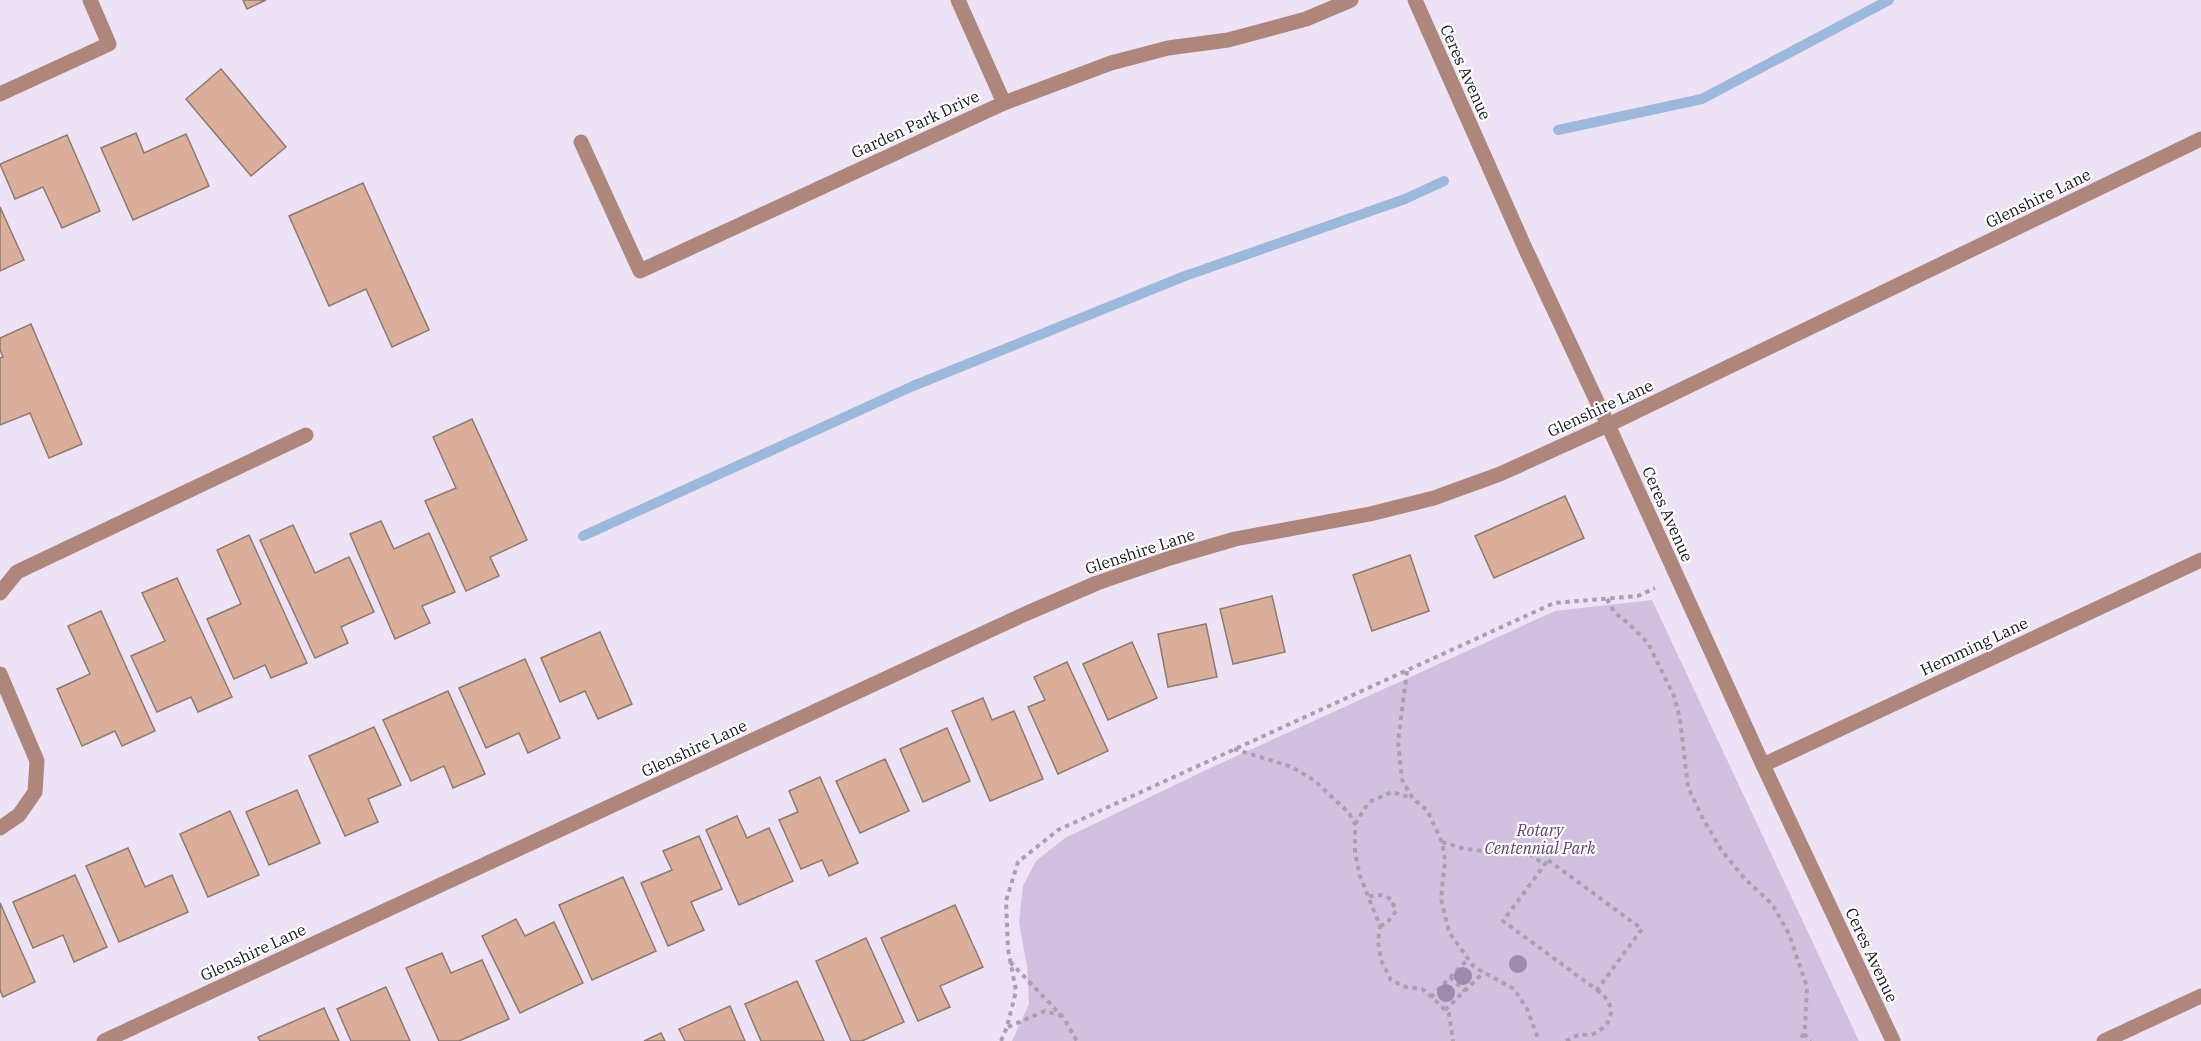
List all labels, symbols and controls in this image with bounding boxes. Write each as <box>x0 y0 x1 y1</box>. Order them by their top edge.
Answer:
street label: Ceres Avenue <box>1436 21 1496 123</box>
street label: Garden Park Drive <box>848 86 982 162</box>
street label: Glenshire Lane <box>1982 164 2094 232</box>
street label: Glenshire Lane <box>1544 375 1656 441</box>
street label: Ceres Avenue <box>1638 463 1698 565</box>
street label: Glenshire Lane <box>1083 524 1197 578</box>
street label: Hemming Lane <box>1917 612 2031 680</box>
street label: Glenshire Lane <box>638 715 750 781</box>
park label: Rotary Centennial Park <box>1484 820 1596 858</box>
street label: Ceres Avenue <box>1841 904 1903 1006</box>
street label: Glenshire Lane <box>197 919 309 985</box>

